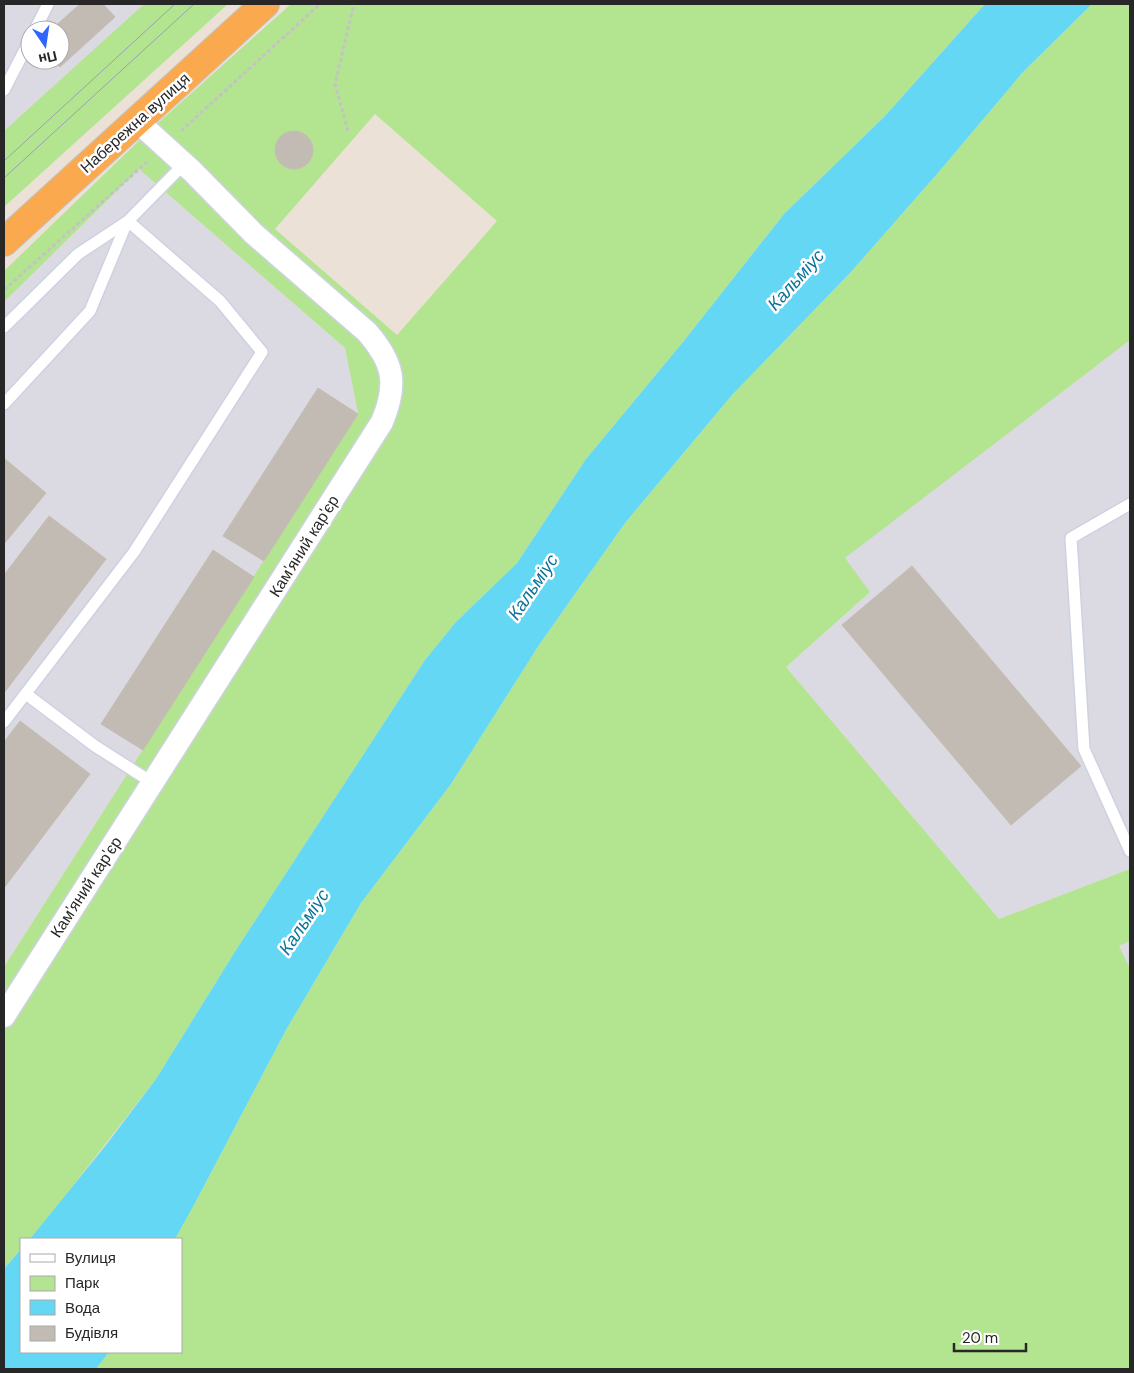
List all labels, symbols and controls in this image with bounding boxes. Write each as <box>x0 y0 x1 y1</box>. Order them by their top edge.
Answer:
north arrow <box>20 20 70 70</box>
text: Пн <box>37 47 59 69</box>
street label: Набережна вулиця <box>76 68 194 178</box>
water label: Кальміус <box>762 244 830 316</box>
street label: Кам'яний кар'єр <box>264 491 344 601</box>
water label: Кальміус <box>502 549 564 625</box>
street label: Кам'яний кар'єр <box>46 832 126 941</box>
water label: Кальміус <box>273 884 335 960</box>
legend <box>20 1238 182 1353</box>
text: Вулиця <box>65 1248 116 1268</box>
text: Парк <box>65 1273 99 1293</box>
text: Вода <box>65 1298 101 1318</box>
scale bar <box>954 1320 1026 1352</box>
text: Будівля <box>65 1323 118 1343</box>
text: 20 m <box>962 1328 998 1348</box>

